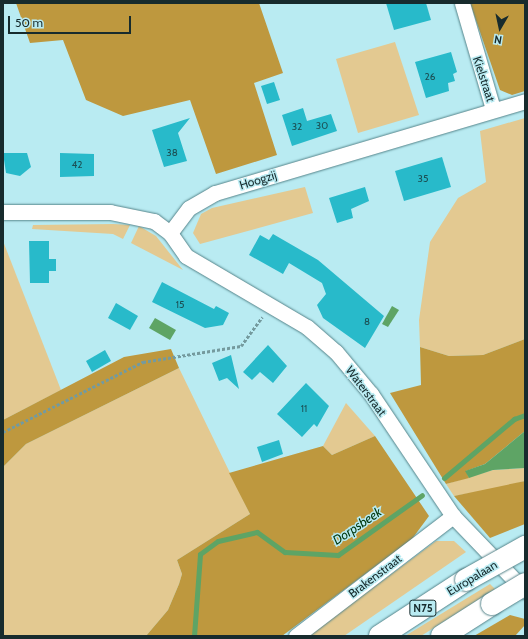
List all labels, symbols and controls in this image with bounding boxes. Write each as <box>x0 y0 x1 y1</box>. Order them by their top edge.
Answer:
scale bar <box>10 8 133 34</box>
north arrow <box>480 8 520 48</box>
text: 50 m <box>15 15 43 30</box>
text: N <box>493 32 503 47</box>
street label: Kielstraat <box>470 55 498 103</box>
house number: 26 <box>425 71 435 83</box>
house number: 30 <box>316 120 328 132</box>
house number: 32 <box>292 121 302 133</box>
house number: 38 <box>166 147 178 159</box>
house number: 42 <box>71 159 83 171</box>
street label: Hoogzij <box>238 168 278 192</box>
house number: 35 <box>418 173 428 185</box>
house number: 15 <box>176 299 184 311</box>
house number: 8 <box>364 316 370 328</box>
street label: Waterstraat <box>343 363 389 419</box>
house number: 11 <box>301 403 307 415</box>
water label: Dorpsbeek <box>330 504 384 548</box>
street label: Brakenstraat <box>346 551 404 601</box>
street label: Europalaan <box>444 557 500 599</box>
road number: N75 <box>409 599 437 617</box>

